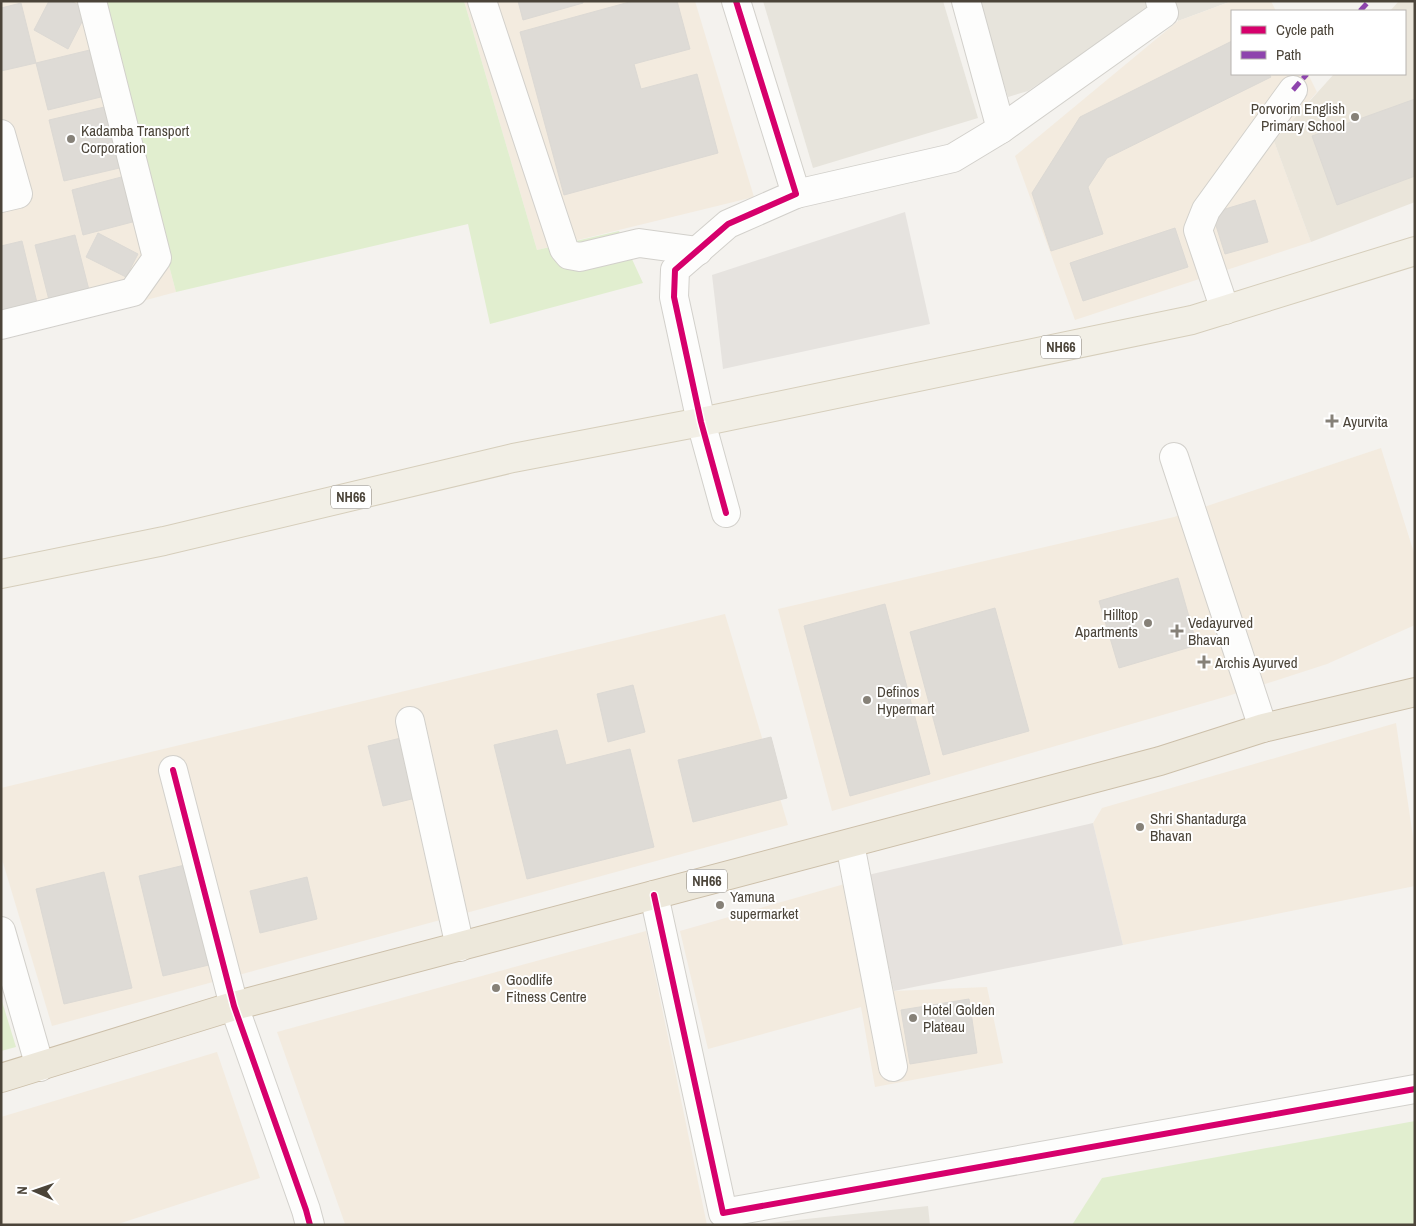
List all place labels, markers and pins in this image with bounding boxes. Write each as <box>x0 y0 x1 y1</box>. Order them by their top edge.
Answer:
place label: Porvorim English Primary School <box>1251 98 1345 136</box>
marker: Porvorim English Primary School <box>1349 111 1361 123</box>
place label: Kadamba Transport Corporation <box>81 120 190 158</box>
marker: Kadamba Transport Corporation <box>65 133 77 145</box>
place label: Ayurvita <box>1342 411 1388 432</box>
marker: Ayurvita <box>1325 414 1339 428</box>
place label: Hilltop Apartments <box>1074 604 1138 642</box>
place label: Vedayurved Bhavan <box>1188 612 1253 650</box>
marker: Hilltop Apartments <box>1142 617 1154 629</box>
marker: Vedayurved Bhavan <box>1170 624 1184 638</box>
place label: Archis Ayurved <box>1214 652 1298 673</box>
marker: Archis Ayurved <box>1197 655 1211 669</box>
place label: Definos Hypermart <box>877 681 935 719</box>
marker: Definos Hypermart <box>861 694 873 706</box>
place label: Shri Shantadurga Bhavan <box>1150 808 1247 846</box>
marker: Shri Shantadurga Bhavan <box>1134 821 1146 833</box>
place label: Yamuna supermarket <box>730 886 799 924</box>
marker: Yamuna supermarket <box>714 899 726 911</box>
place label: Goodlife Fitness Centre <box>506 969 587 1007</box>
marker: Goodlife Fitness Centre <box>490 982 502 994</box>
place label: Hotel Golden Plateau <box>923 999 995 1037</box>
marker: Hotel Golden Plateau <box>907 1012 919 1024</box>

